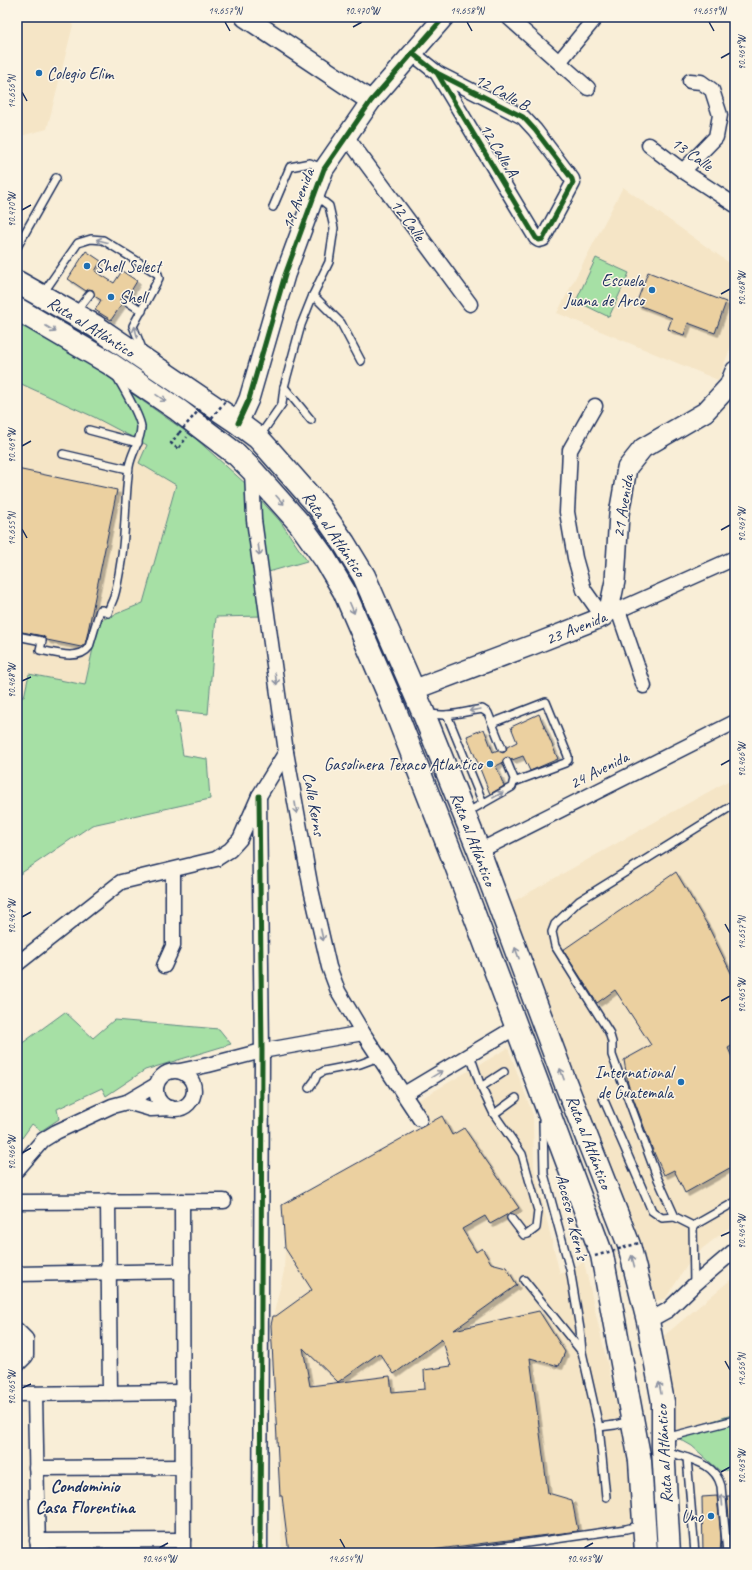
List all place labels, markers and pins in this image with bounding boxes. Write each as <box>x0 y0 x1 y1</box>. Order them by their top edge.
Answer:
place label: Colegio Elim <box>47 63 115 84</box>
marker: Colegio Elim <box>34 68 44 78</box>
place label: Shell Select <box>95 256 163 277</box>
marker: Shell Select <box>82 261 92 271</box>
place label: Escuela Juana de Arco <box>563 270 646 311</box>
marker: Escuela Juana de Arco <box>647 285 657 295</box>
place label: Shell <box>119 287 150 308</box>
marker: Shell <box>106 292 116 302</box>
place label: Gasolinera Texaco Atlantico <box>324 754 484 775</box>
marker: Gasolinera Texaco Atlantico <box>485 759 495 769</box>
place label: International de Guatemala <box>595 1062 676 1103</box>
marker: International de Guatemala <box>676 1077 686 1087</box>
place label: Uno <box>681 1506 704 1527</box>
marker: Uno <box>706 1511 716 1521</box>

